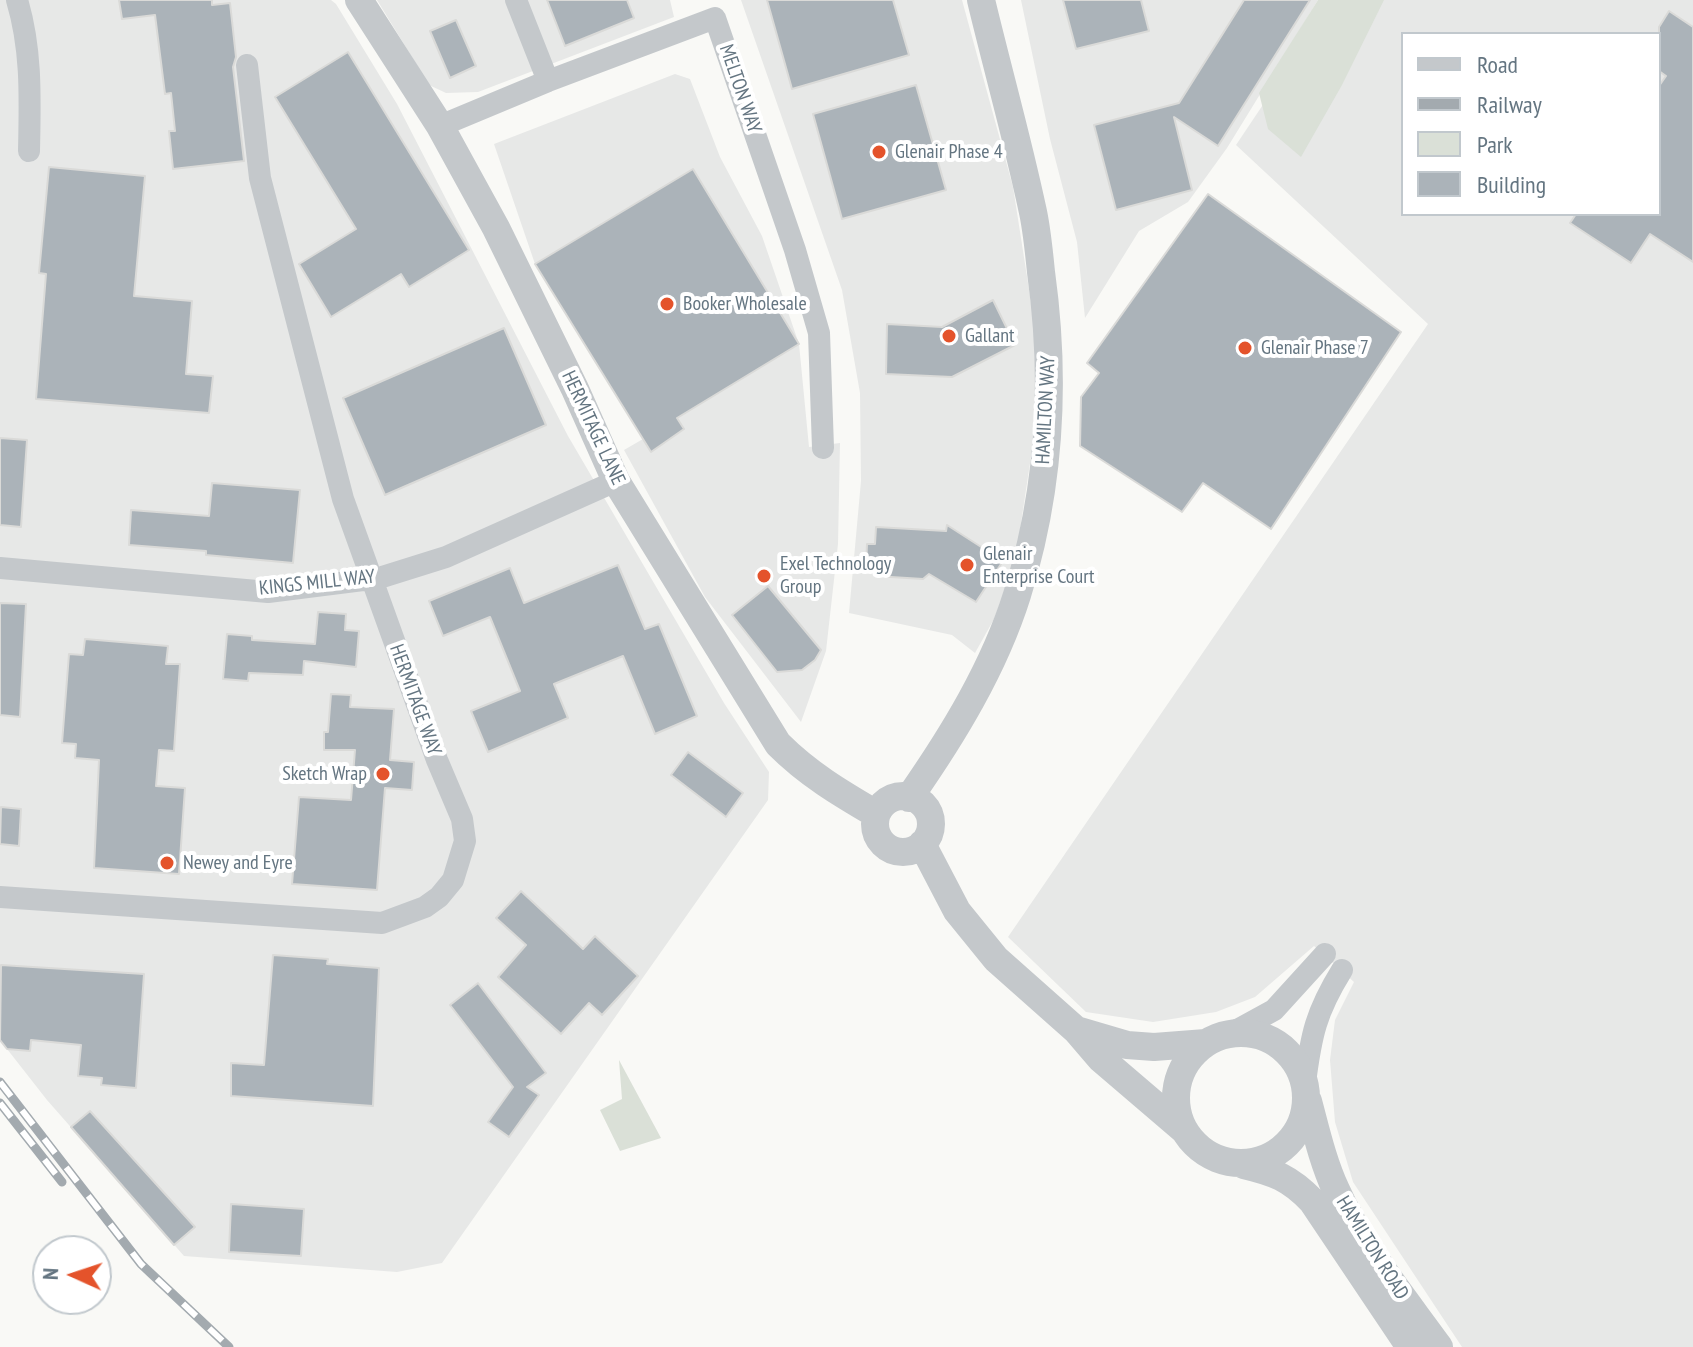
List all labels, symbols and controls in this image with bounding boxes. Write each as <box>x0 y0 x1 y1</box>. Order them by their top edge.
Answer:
legend <box>1401 32 1661 216</box>
street label: MELTON WAY <box>714 42 766 136</box>
text: Road <box>1477 49 1518 80</box>
text: Railway <box>1477 89 1542 120</box>
text: Park <box>1477 129 1513 160</box>
place label: Glenair Phase 4 <box>895 140 1003 164</box>
marker: Glenair Phase 4 <box>870 143 888 161</box>
text: Building <box>1477 169 1546 200</box>
place label: Booker Wholesale <box>683 292 807 316</box>
marker: Booker Wholesale <box>658 295 676 313</box>
place label: Gallant <box>965 324 1014 348</box>
marker: Gallant <box>940 327 958 345</box>
place label: Glenair Phase 7 <box>1261 336 1369 360</box>
marker: Glenair Phase 7 <box>1236 339 1254 357</box>
street label: HAMILTON WAY <box>1031 355 1061 465</box>
street label: HERMITAGE LANE <box>556 367 630 489</box>
place label: Glenair Enterprise Court <box>983 542 1095 589</box>
place label: Exel Technology Group <box>780 552 891 599</box>
marker: Glenair Enterprise Court <box>958 556 976 574</box>
street label: KINGS MILL WAY <box>258 565 376 601</box>
marker: Exel Technology Group <box>755 567 773 585</box>
street label: HERMITAGE WAY <box>384 641 446 759</box>
place label: Sketch Wrap <box>282 762 367 786</box>
marker: Sketch Wrap <box>374 765 392 783</box>
place label: Newey and Eyre <box>183 851 293 875</box>
marker: Newey and Eyre <box>158 854 176 872</box>
street label: HAMILTON ROAD <box>1331 1192 1413 1304</box>
north arrow <box>32 1235 112 1315</box>
text: N <box>36 1267 64 1281</box>

